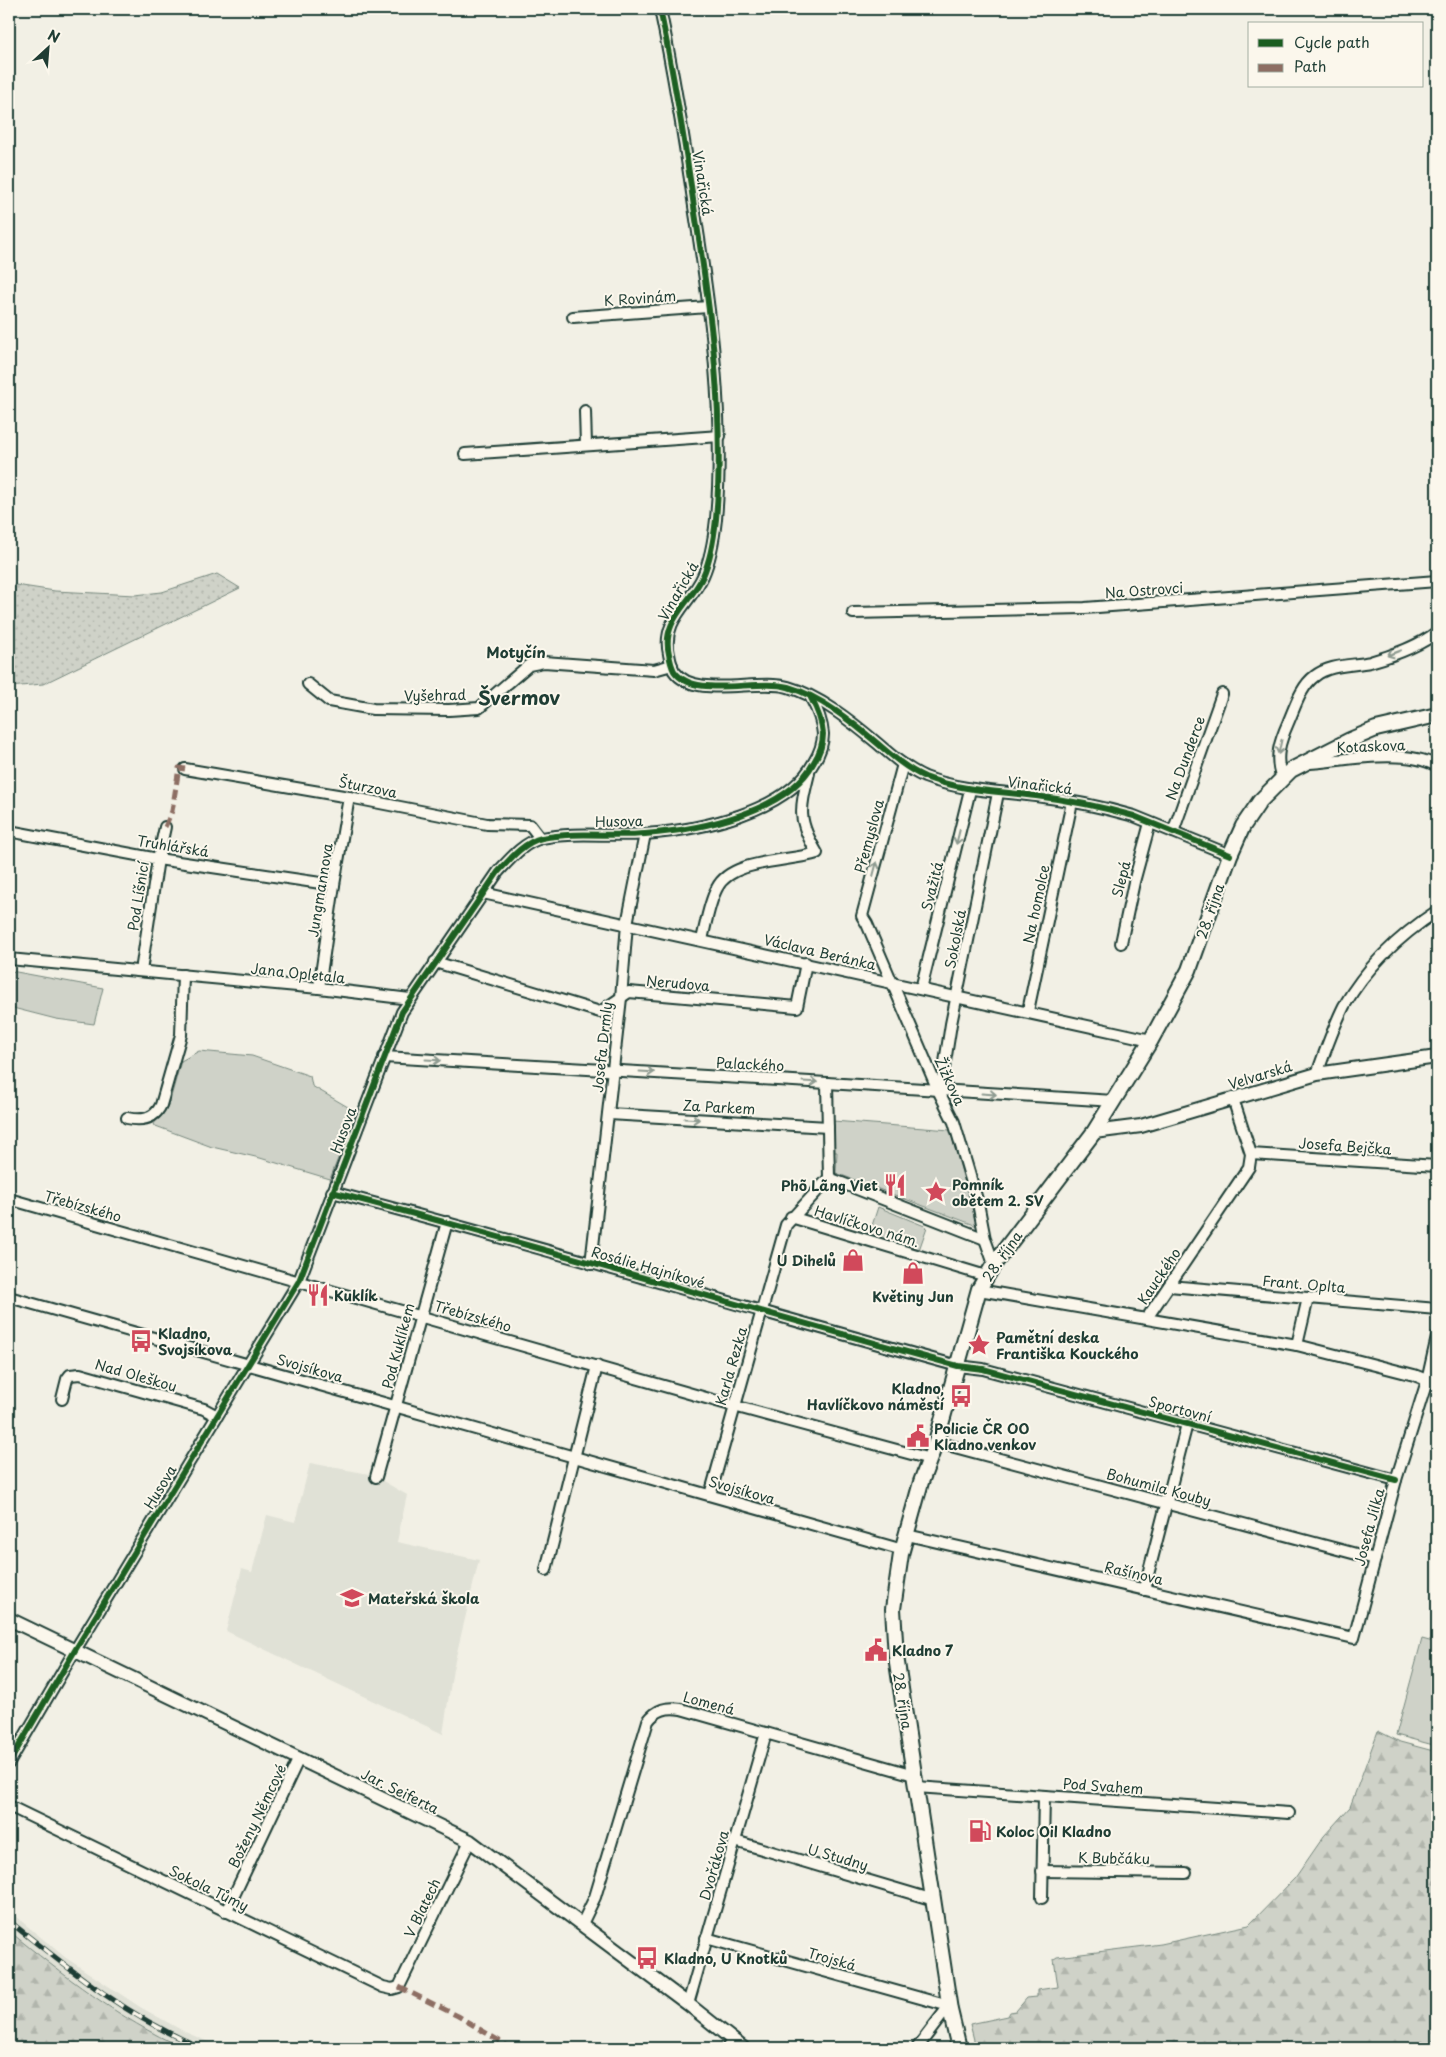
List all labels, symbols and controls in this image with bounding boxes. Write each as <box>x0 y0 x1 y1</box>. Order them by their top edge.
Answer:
north arrow <box>22 22 72 72</box>
legend <box>1248 22 1424 88</box>
text: N <box>44 24 64 48</box>
text: Cycle path <box>1294 30 1370 53</box>
text: Path <box>1294 54 1326 77</box>
street label: Vinařická <box>688 149 719 217</box>
street label: K Rovinám <box>603 285 677 311</box>
street label: Vinařická <box>653 557 704 625</box>
street label: Na Ostrovci <box>1104 577 1184 603</box>
district label: Motyčín <box>486 640 546 663</box>
one-way arrow <box>1386 649 1402 658</box>
district label: Švermov <box>478 683 560 711</box>
street label: Vyšehrad <box>404 684 467 706</box>
street label: Na Dunderce <box>1160 713 1210 803</box>
street label: Kotaskova <box>1336 734 1406 758</box>
one-way arrow <box>1275 738 1284 754</box>
street label: Šturzova <box>337 771 399 803</box>
street label: Vinařická <box>1006 771 1074 799</box>
street label: Přemyslova <box>849 796 889 875</box>
street label: Husova <box>595 810 644 832</box>
one-way arrow <box>953 829 962 845</box>
street label: Truhlářská <box>136 830 211 862</box>
street label: Jungmannova <box>302 841 338 938</box>
street label: Slepá <box>1106 858 1136 900</box>
street label: Svažitá <box>916 859 948 913</box>
street label: Pod Líšnicí <box>122 860 154 932</box>
one-way arrow <box>870 861 880 877</box>
street label: Na homolce <box>1017 862 1055 945</box>
street label: 28. října <box>1191 880 1229 942</box>
street label: Sokolská <box>939 907 971 970</box>
street label: Václava Beránka <box>762 929 878 975</box>
street label: Jana Opletala <box>250 958 346 988</box>
street label: Nerudova <box>645 970 711 996</box>
street label: Josefa Drmly <box>587 1000 617 1094</box>
street label: Palackého <box>715 1052 785 1076</box>
street label: Žižkova <box>930 1053 971 1109</box>
street label: Velvarská <box>1225 1055 1295 1095</box>
one-way arrow <box>424 1056 440 1065</box>
one-way arrow <box>639 1068 655 1077</box>
one-way arrow <box>801 1077 817 1086</box>
one-way arrow <box>981 1089 997 1098</box>
street label: Za Parkem <box>682 1095 756 1119</box>
street label: Husova <box>325 1103 362 1156</box>
one-way arrow <box>684 1114 700 1123</box>
street label: Josefa Bejčka <box>1298 1132 1392 1160</box>
restaurant icon: Phõ Lãng Viet <box>882 1172 908 1198</box>
place label: Pomník obětem 2. SV <box>952 1174 1044 1211</box>
place label: Phõ Lãng Viet <box>781 1175 878 1196</box>
place icon: Pomník obětem 2. SV <box>923 1179 949 1205</box>
street label: Třebízského <box>42 1185 124 1227</box>
street label: Havlíčkovo nám. <box>812 1200 922 1252</box>
street label: 28. října <box>977 1226 1027 1286</box>
street label: Rosálie Hajníkové <box>589 1241 707 1293</box>
street label: Kauckého <box>1132 1243 1186 1309</box>
shop icon: U Dihelů <box>840 1247 866 1273</box>
place label: U Dihelů <box>776 1250 836 1271</box>
shop icon: Květiny Jun <box>900 1260 926 1286</box>
street label: Frant. Oplta <box>1262 1270 1347 1298</box>
restaurant icon: Kuklík <box>305 1282 331 1308</box>
place label: Kuklík <box>334 1285 378 1306</box>
place label: Květiny Jun <box>872 1286 954 1307</box>
street label: Třebízského <box>432 1295 514 1337</box>
street label: Pod Kuklíkem <box>376 1301 420 1391</box>
place label: Kladno, Svojsíkova <box>158 1323 233 1360</box>
street label: Karla Rezka <box>710 1324 752 1408</box>
place label: Pamětní deska Františka Kouckého <box>996 1327 1138 1364</box>
bus stop icon: Kladno, Svojsíkova <box>128 1328 154 1354</box>
place icon: Pamětní deska Františka Kouckého <box>966 1332 992 1358</box>
street label: Svojsíkova <box>274 1348 346 1388</box>
street label: Nad Oleškou <box>93 1353 179 1397</box>
place label: Kladno, Havlíčkovo náměstí <box>807 1378 945 1415</box>
bus stop icon: Kladno, Havlíčkovo náměstí <box>948 1383 974 1409</box>
street label: Sportovní <box>1146 1391 1214 1427</box>
place label: Policie ČR OO Kladno venkov <box>934 1418 1036 1455</box>
public building icon: Policie ČR OO Kladno venkov <box>905 1423 931 1449</box>
street label: Husova <box>139 1461 182 1513</box>
street label: Bohumila Kouby <box>1104 1463 1214 1511</box>
street label: Svojsíkova <box>706 1470 778 1510</box>
street label: Josefa Jílka <box>1349 1485 1390 1568</box>
street label: Rašínova <box>1102 1556 1166 1590</box>
school or university icon: Mateřská škola <box>339 1585 365 1611</box>
place label: Mateřská škola <box>368 1588 480 1609</box>
public building icon: Kladno 7 <box>863 1637 889 1663</box>
place label: Kladno 7 <box>892 1640 954 1661</box>
street label: 28. října <box>888 1671 918 1731</box>
street label: Lomená <box>681 1686 737 1720</box>
street label: Boženy Němcové <box>223 1761 291 1871</box>
street label: Jar. Seiferta <box>357 1763 443 1819</box>
street label: Pod Svahem <box>1062 1773 1144 1799</box>
fuel station icon: Koloc Oil Kladno <box>967 1818 993 1844</box>
place label: Koloc Oil Kladno <box>996 1821 1111 1842</box>
street label: Dvořákova <box>694 1827 734 1903</box>
street label: U Studny <box>805 1838 871 1876</box>
street label: K Bubčáku <box>1078 1847 1150 1869</box>
street label: Sokola Tůmy <box>166 1860 252 1916</box>
street label: V Blatech <box>399 1875 445 1941</box>
street label: Trojská <box>805 1942 859 1976</box>
bus stop icon: Kladno, U Knotků <box>634 1945 660 1971</box>
place label: Kladno, U Knotků <box>664 1948 788 1969</box>

